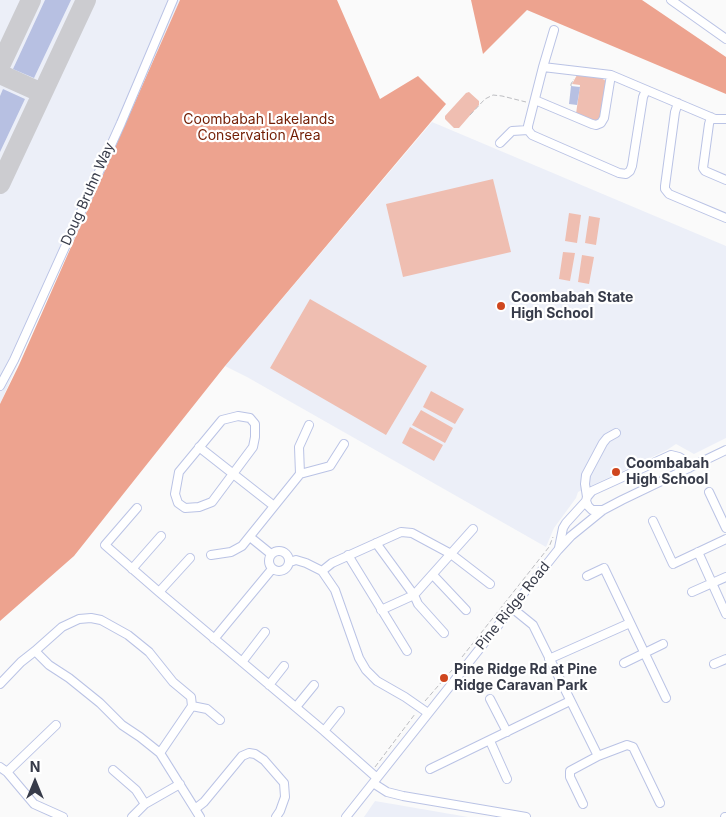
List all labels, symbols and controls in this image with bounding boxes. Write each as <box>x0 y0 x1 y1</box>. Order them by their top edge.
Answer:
park label: Coombabah Lakelands Conservation Area <box>183 112 335 144</box>
street label: Doug Bruhn Way <box>58 140 118 248</box>
place label: Coombabah State High School <box>511 290 633 322</box>
marker: Coombabah State High School <box>495 300 507 312</box>
place label: Coombabah High School <box>626 456 709 488</box>
marker: Coombabah High School <box>610 466 622 478</box>
street label: Pine Ridge Road <box>472 559 554 653</box>
place label: Pine Ridge Rd at Pine Ridge Caravan Park <box>454 662 597 694</box>
marker: Pine Ridge Rd at Pine Ridge Caravan Park <box>438 672 450 684</box>
north arrow <box>10 757 60 807</box>
text: N <box>30 758 40 775</box>

